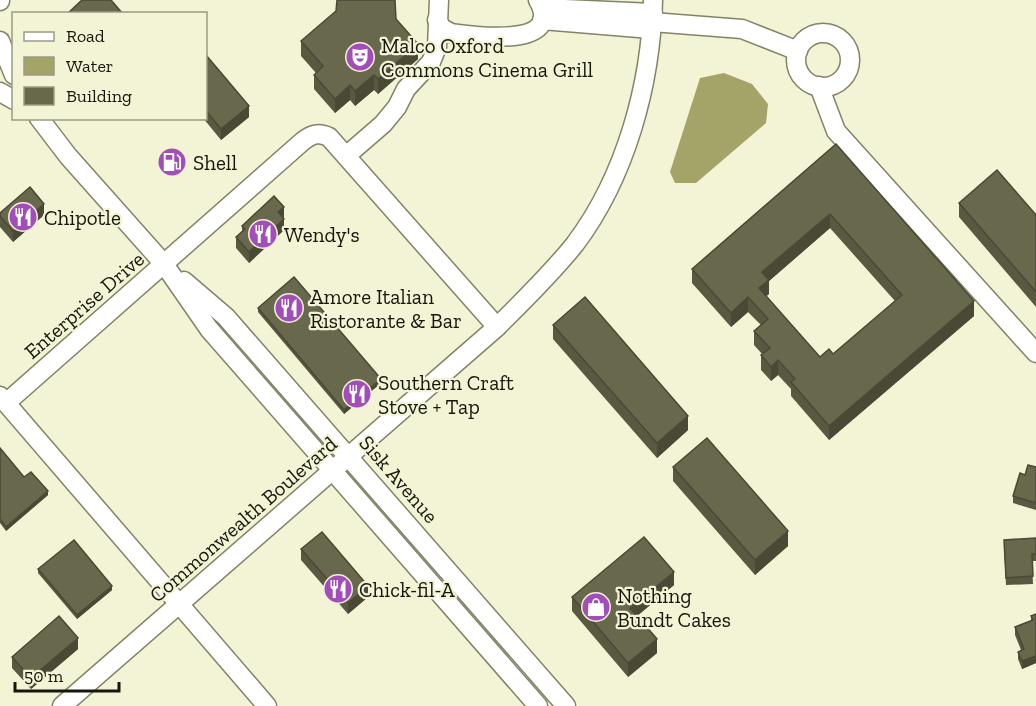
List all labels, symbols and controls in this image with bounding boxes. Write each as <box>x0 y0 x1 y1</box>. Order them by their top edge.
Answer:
legend <box>12 12 207 120</box>
text: Road <box>66 25 105 47</box>
place label: Malco Oxford Commons Cinema Grill <box>381 33 594 82</box>
theatre icon: Malco Oxford Commons Cinema Grill <box>344 41 376 73</box>
text: Water <box>66 55 113 77</box>
text: Building <box>66 85 132 107</box>
fuel station icon: Shell <box>156 146 188 178</box>
place label: Shell <box>193 150 237 175</box>
restaurant icon: Chipotle <box>7 201 39 233</box>
place label: Chipotle <box>44 205 121 230</box>
restaurant icon: Wendy's <box>247 218 279 250</box>
place label: Wendy's <box>284 222 360 247</box>
street label: Enterprise Drive <box>19 246 149 364</box>
place label: Amore Italian Ristorante & Bar <box>310 284 462 333</box>
restaurant icon: Amore Italian Ristorante & Bar <box>273 292 305 324</box>
place label: Southern Craft Stove + Tap <box>378 370 514 419</box>
restaurant icon: Southern Craft Stove + Tap <box>341 378 373 410</box>
street label: Sisk Avenue <box>354 430 444 528</box>
street label: Commonwealth Boulevard <box>144 431 342 607</box>
restaurant icon: Chick-fil-A <box>322 573 354 605</box>
place label: Chick-fil-A <box>359 577 455 602</box>
place label: Nothing Bundt Cakes <box>617 583 731 632</box>
shop icon: Nothing Bundt Cakes <box>580 591 612 623</box>
scale bar <box>15 655 118 693</box>
text: 50 m <box>24 665 64 687</box>

